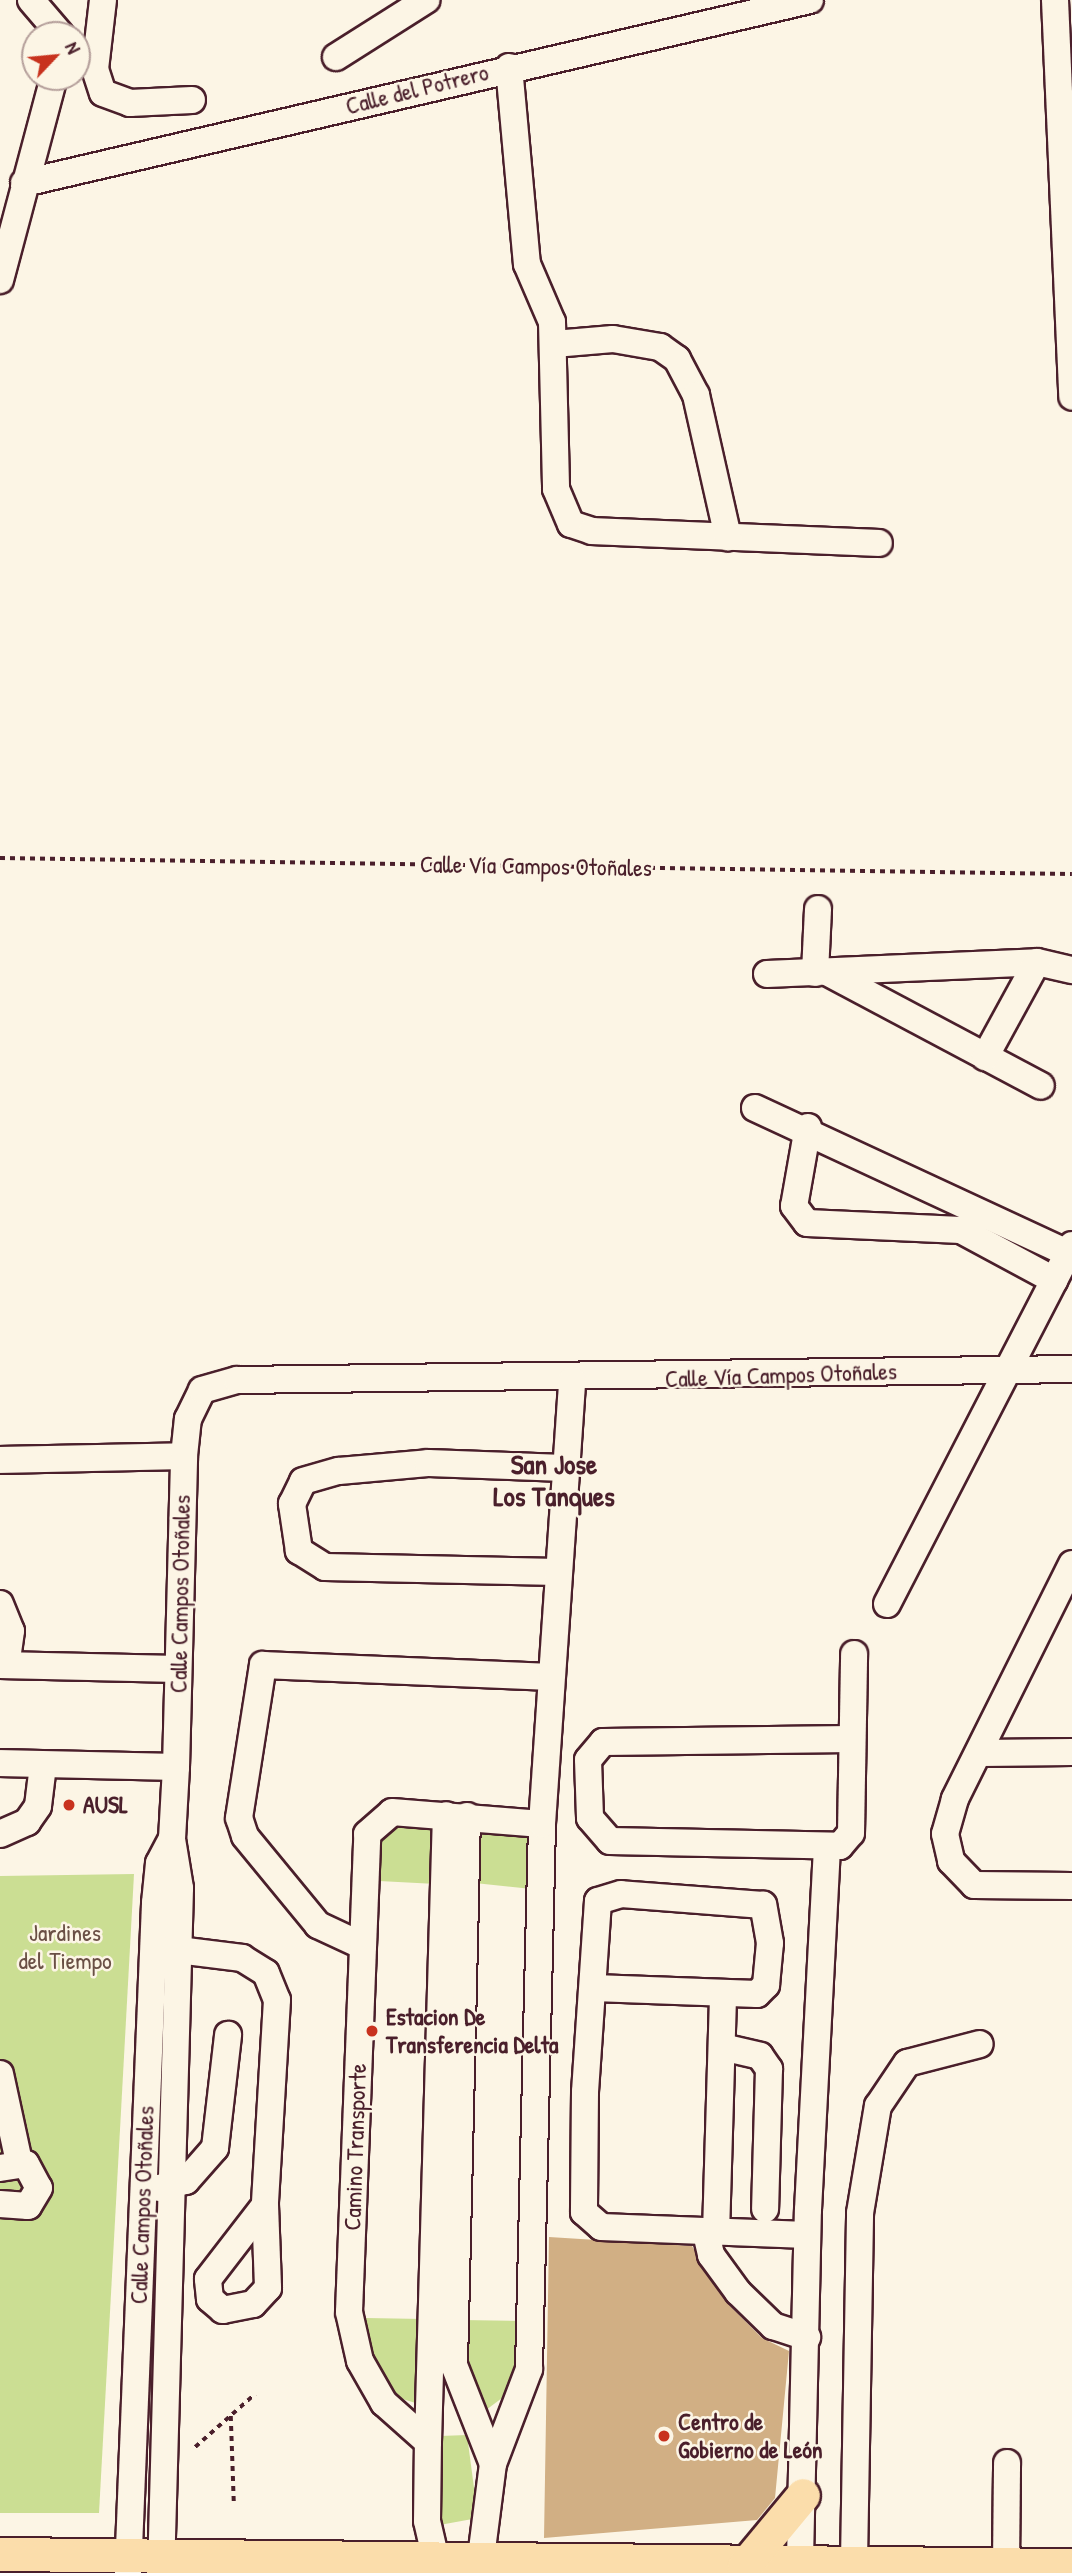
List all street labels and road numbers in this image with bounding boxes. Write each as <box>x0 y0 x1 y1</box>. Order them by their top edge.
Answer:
street label: Calle del Potrero <box>343 57 491 121</box>
street label: Calle Vía Campos Otoñales <box>420 850 652 882</box>
street label: Calle Vía Campos Otoñales <box>665 1357 897 1393</box>
street label: Calle Campos Otoñales <box>164 1495 196 1693</box>
street label: Camino Transporte <box>338 2063 372 2231</box>
street label: Calle Campos Otoñales <box>124 2105 160 2305</box>

